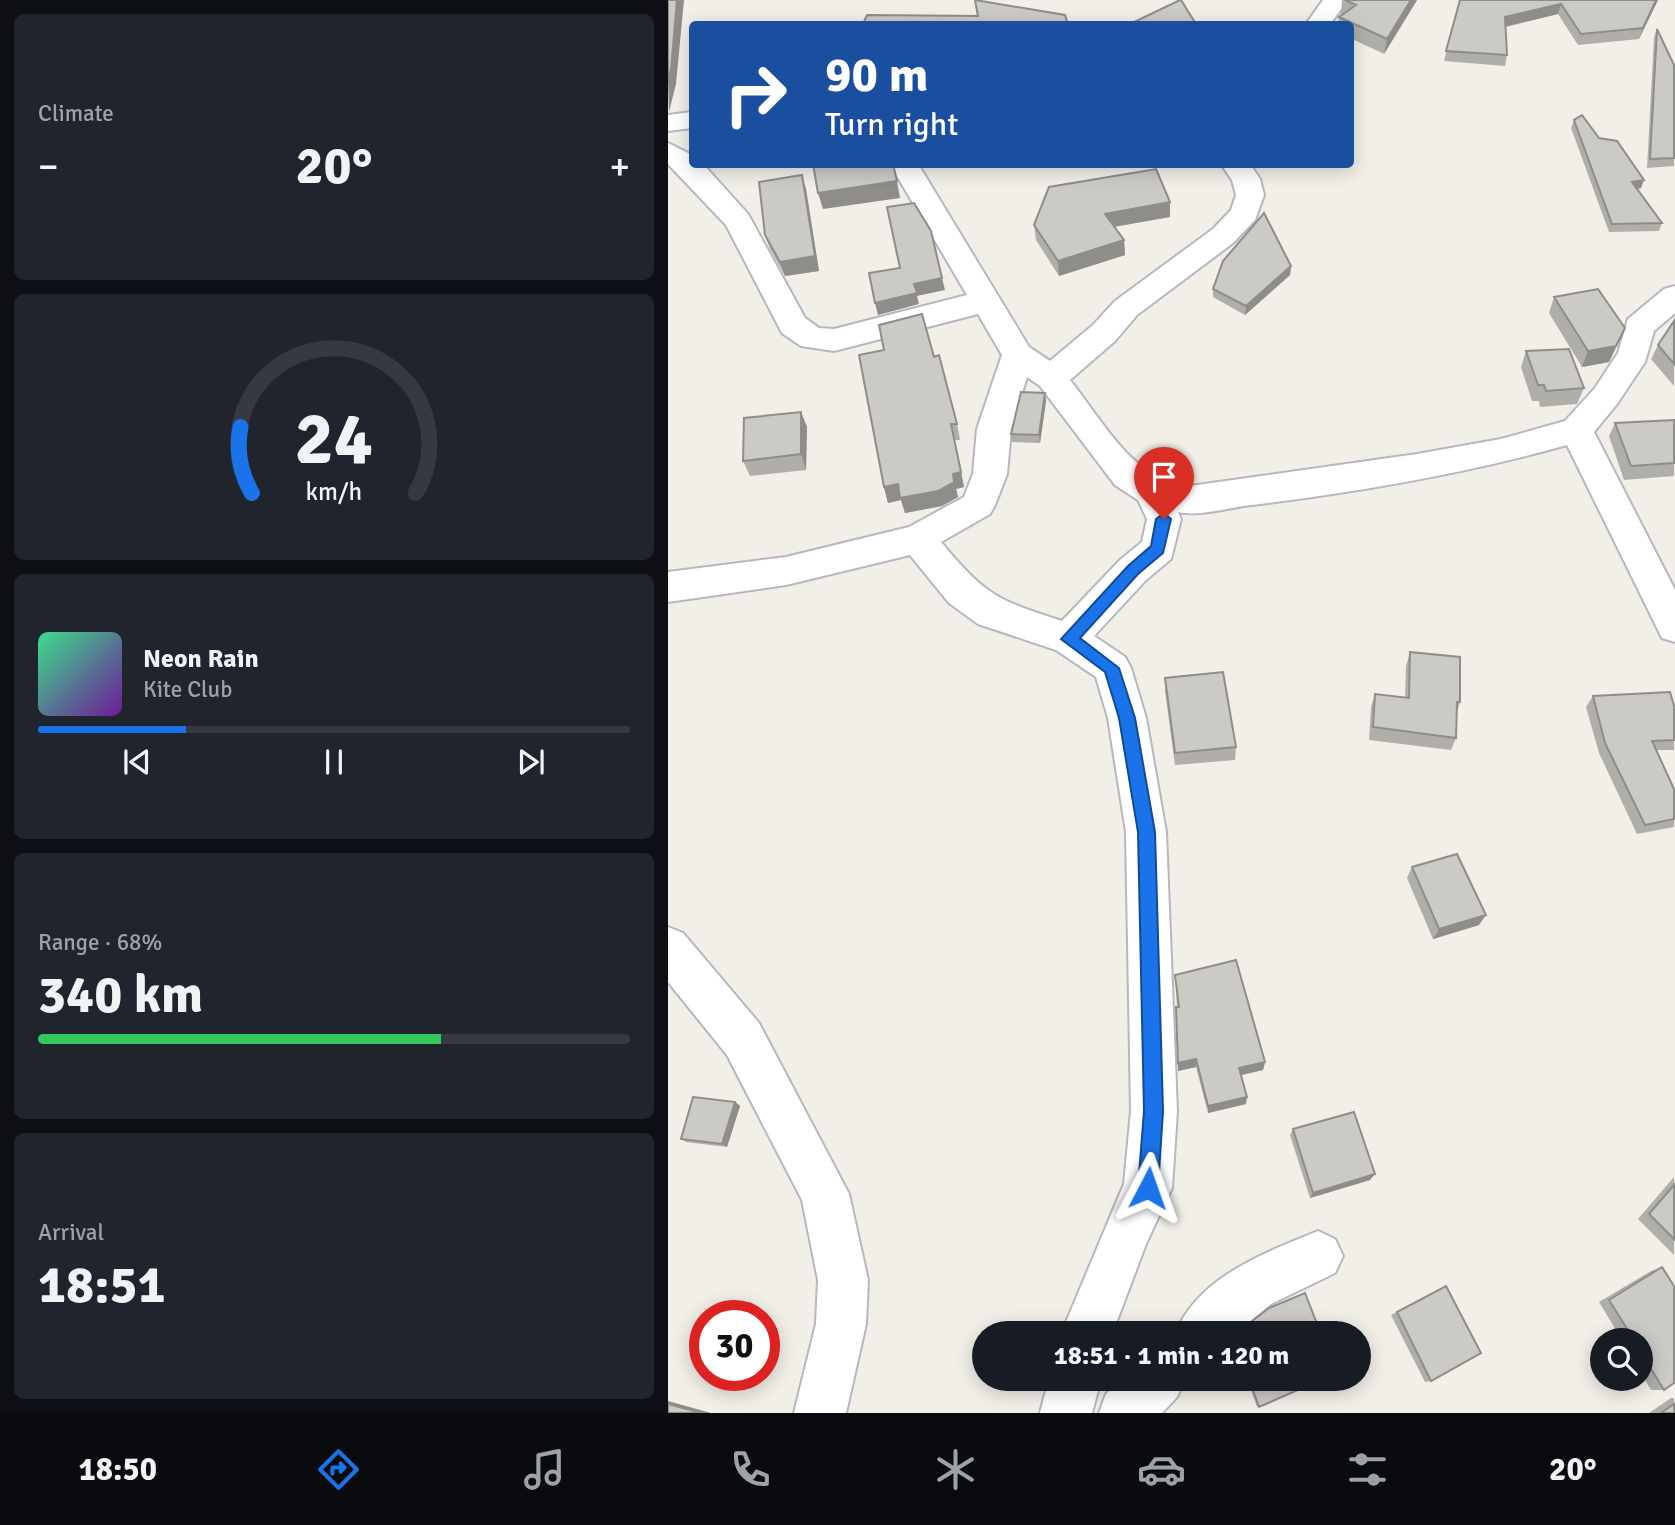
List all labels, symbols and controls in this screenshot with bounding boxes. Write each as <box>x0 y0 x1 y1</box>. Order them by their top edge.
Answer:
text: 90 m <box>825 45 928 105</box>
icon: right <box>710 49 801 140</box>
text: Climate <box>38 99 114 128</box>
text: Turn right <box>825 105 958 144</box>
text: 20° <box>296 134 372 198</box>
text: − <box>38 143 59 190</box>
text: + <box>609 143 630 190</box>
text: 24 <box>295 395 373 484</box>
pin <box>1134 447 1194 519</box>
icon: arrive <box>1145 458 1183 496</box>
text: km/h <box>306 475 362 506</box>
text: Neon Rain <box>143 643 259 675</box>
text: Kite Club <box>143 675 232 704</box>
icon: previous <box>118 743 156 781</box>
icon: pause <box>315 743 353 781</box>
icon: next <box>512 743 550 781</box>
text: Range · 68% <box>38 928 162 957</box>
text: 340 km <box>38 963 203 1027</box>
position arrow <box>1111 1151 1185 1225</box>
text: Arrival <box>38 1218 104 1247</box>
text: 18:51 <box>38 1253 166 1317</box>
speed limit sign: 30 <box>689 1300 780 1391</box>
map controls <box>1590 1328 1653 1391</box>
button: search <box>1590 1328 1653 1391</box>
text: 18:51 · 1 min · 120 m <box>1054 1340 1289 1372</box>
icon: directions <box>314 1445 363 1494</box>
icon: music <box>520 1445 569 1494</box>
icon: phone <box>726 1445 775 1494</box>
icon: climate <box>931 1445 980 1494</box>
icon: car <box>1137 1445 1186 1494</box>
icon: filters <box>1343 1445 1392 1494</box>
text: 18:50 <box>78 1450 157 1489</box>
text: 20° <box>1549 1450 1596 1489</box>

